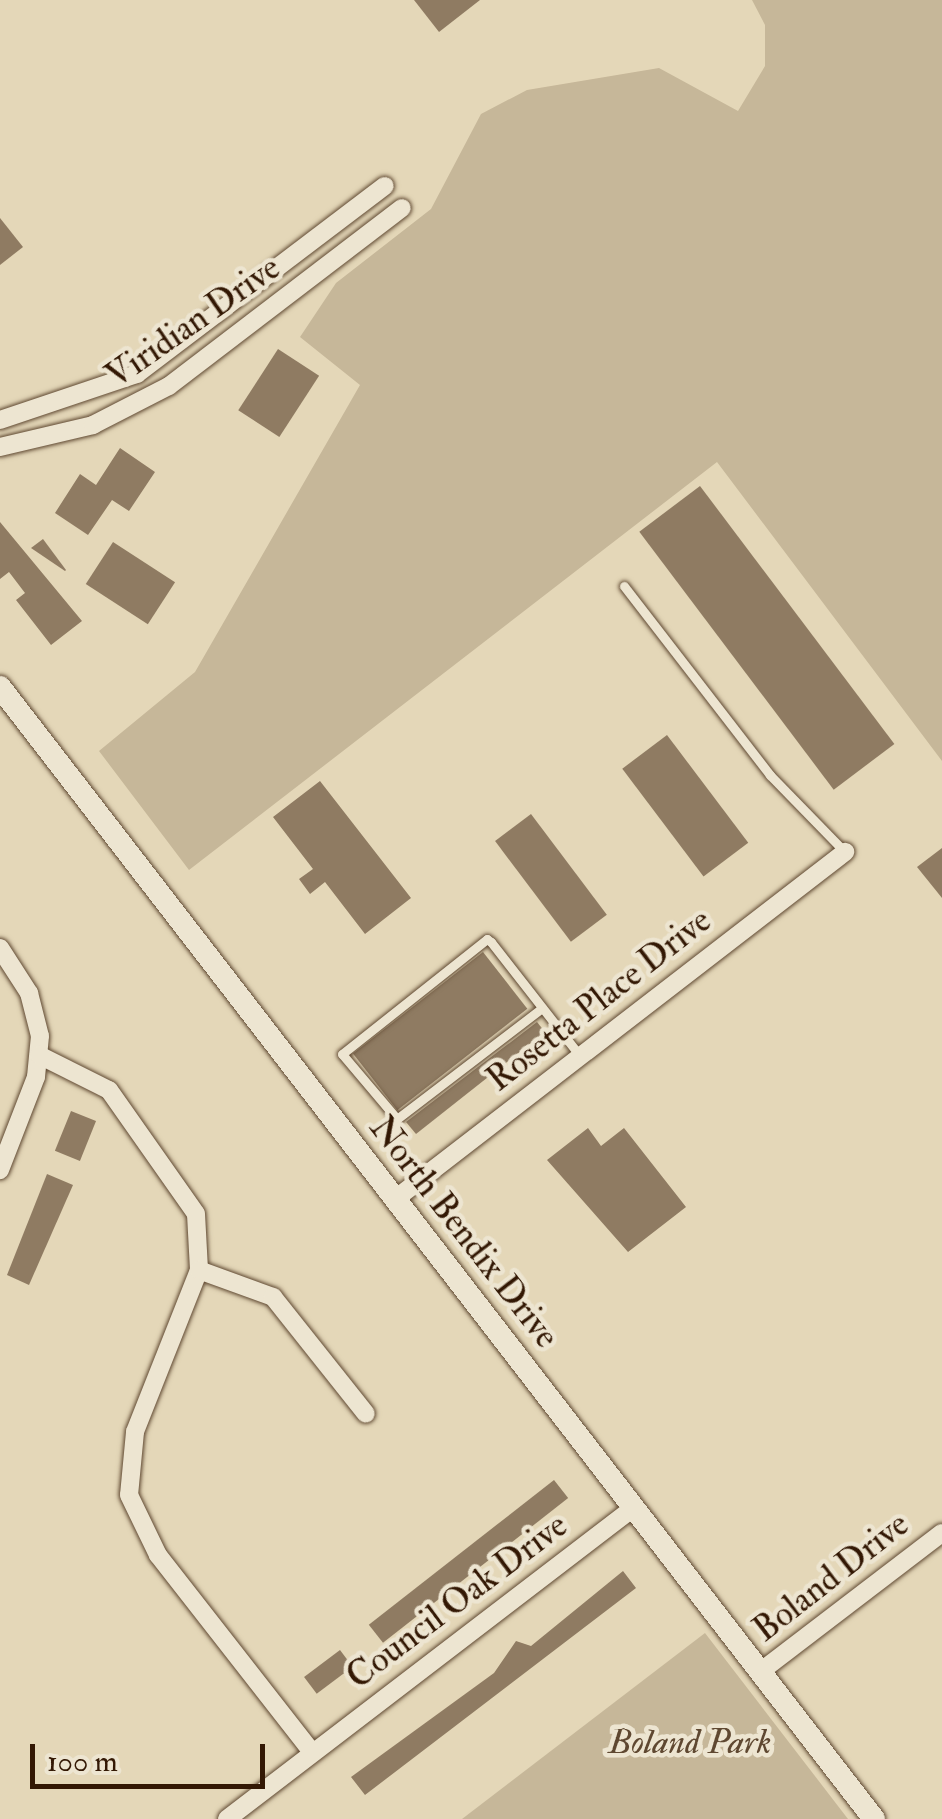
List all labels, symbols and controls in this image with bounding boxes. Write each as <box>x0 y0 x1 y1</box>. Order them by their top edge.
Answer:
street label: Viridian Drive <box>98 247 288 397</box>
street label: Rosetta Place Drive <box>479 900 719 1100</box>
street label: North Bendix Drive <box>360 1108 568 1356</box>
street label: Boland Drive <box>745 1503 917 1651</box>
street label: Council Oak Drive <box>338 1504 576 1698</box>
park label: Boland Park <box>608 1721 772 1763</box>
scale bar <box>35 1724 270 1786</box>
text: 100 m <box>47 1743 118 1780</box>

